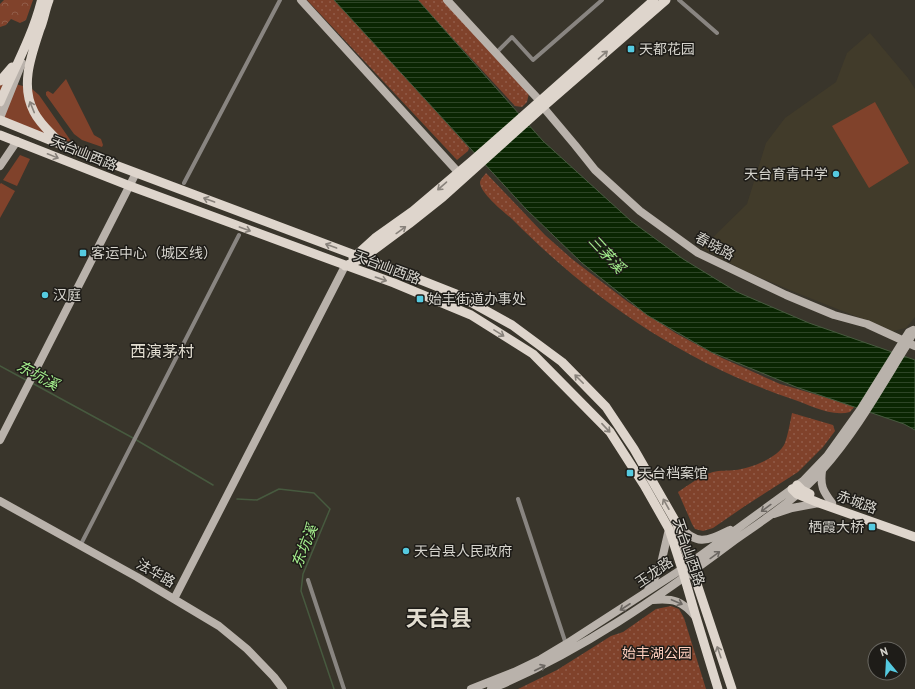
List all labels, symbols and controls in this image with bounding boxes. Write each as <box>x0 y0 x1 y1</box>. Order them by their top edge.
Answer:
place label: 天都花园 <box>639 40 695 58</box>
marker: 天都花园 <box>626 44 636 54</box>
one-way arrow <box>598 50 609 59</box>
one-way arrow <box>28 101 35 113</box>
street label: 天台山西路 <box>48 132 120 174</box>
one-way arrow <box>46 152 58 160</box>
place label: 天台育青中学 <box>744 165 828 183</box>
marker: 天台育青中学 <box>831 169 841 179</box>
one-way arrow <box>437 181 447 190</box>
one-way arrow <box>204 196 216 204</box>
one-way arrow <box>239 225 251 233</box>
one-way arrow <box>395 226 406 234</box>
street label: 春晓路 <box>692 228 738 264</box>
water label: 三茅溪 <box>585 231 631 278</box>
one-way arrow <box>325 241 337 249</box>
place label: 客运中心（城区线） <box>91 244 217 262</box>
street label: 天台山西路 <box>351 246 423 288</box>
marker: 客运中心（城区线） <box>78 248 88 258</box>
one-way arrow <box>375 275 387 283</box>
place label: 汉庭 <box>53 286 81 304</box>
marker: 汉庭 <box>40 290 50 300</box>
place label: 始丰街道办事处 <box>428 290 526 308</box>
marker: 始丰街道办事处 <box>415 294 425 304</box>
one-way arrow <box>493 329 505 337</box>
district label: 西演茅村 <box>130 341 194 361</box>
water label: 东坑溪 <box>14 356 64 395</box>
one-way arrow <box>574 374 584 384</box>
one-way arrow <box>601 423 611 433</box>
place label: 天台档案馆 <box>638 464 708 482</box>
marker: 天台档案馆 <box>625 468 635 478</box>
street label: 赤城路 <box>834 486 880 518</box>
one-way arrow <box>661 498 669 510</box>
one-way arrow <box>760 504 771 512</box>
street label: 天台山西路 <box>669 516 709 588</box>
place label: 栖霞大桥 <box>808 518 864 536</box>
water label: 东坑溪 <box>287 520 322 570</box>
marker: 栖霞大桥 <box>867 522 877 532</box>
place label: 天台县人民政府 <box>414 542 512 560</box>
marker: 天台县人民政府 <box>401 546 411 556</box>
one-way arrow <box>710 551 721 559</box>
street label: 玉龙路 <box>632 553 676 591</box>
street label: 法华路 <box>133 555 179 591</box>
one-way arrow <box>670 599 682 606</box>
one-way arrow <box>620 603 631 611</box>
district label: 天台县 <box>406 604 472 632</box>
north arrow <box>867 641 907 681</box>
park label: 始丰湖公园 <box>622 644 692 662</box>
text: N <box>878 644 890 659</box>
one-way arrow <box>715 646 722 659</box>
one-way arrow <box>534 663 546 671</box>

